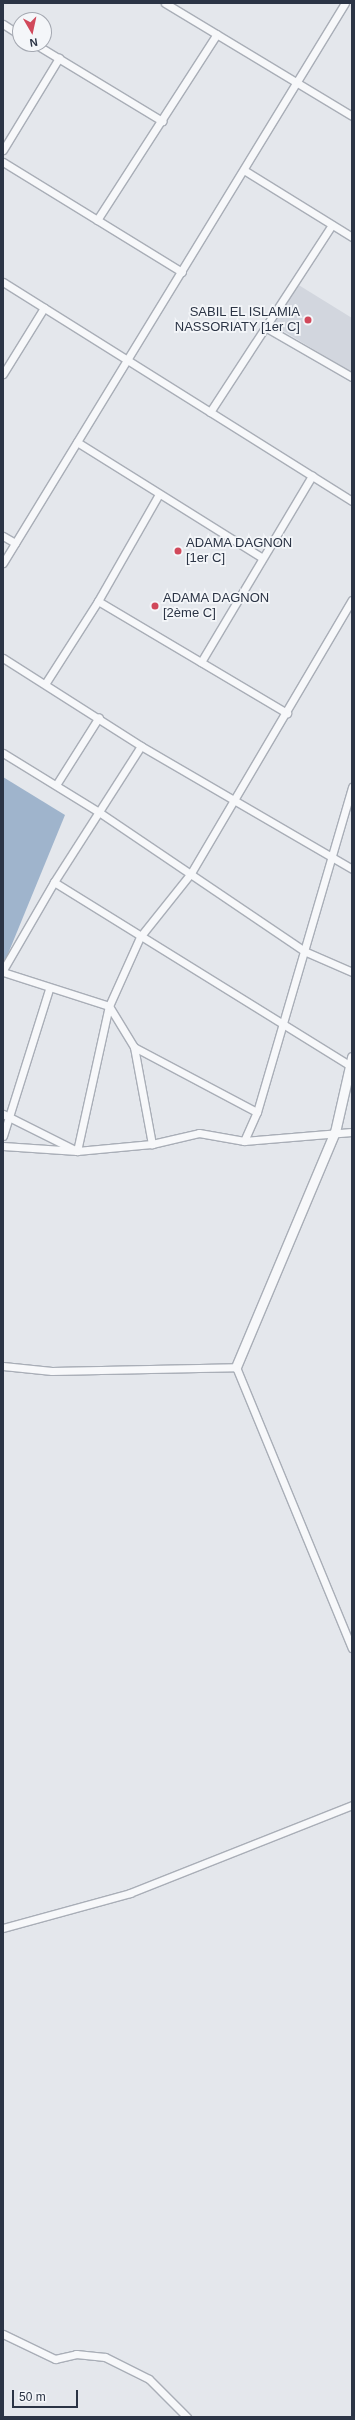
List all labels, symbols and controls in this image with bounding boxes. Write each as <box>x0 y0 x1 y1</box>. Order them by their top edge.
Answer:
north arrow <box>12 12 52 52</box>
text: N <box>29 36 39 49</box>
place label: SABIL EL ISLAMIA NASSORIATY [1er C] <box>175 305 300 336</box>
marker: SABIL EL ISLAMIA NASSORIATY [1er C] <box>303 315 313 325</box>
place label: ADAMA DAGNON [1er C] <box>186 536 293 567</box>
marker: ADAMA DAGNON [1er C] <box>173 546 183 556</box>
place label: ADAMA DAGNON [2ème C] <box>163 591 270 622</box>
marker: ADAMA DAGNON [2ème C] <box>150 601 160 611</box>
scale bar <box>14 2382 80 2408</box>
text: 50 m <box>19 2390 46 2404</box>

